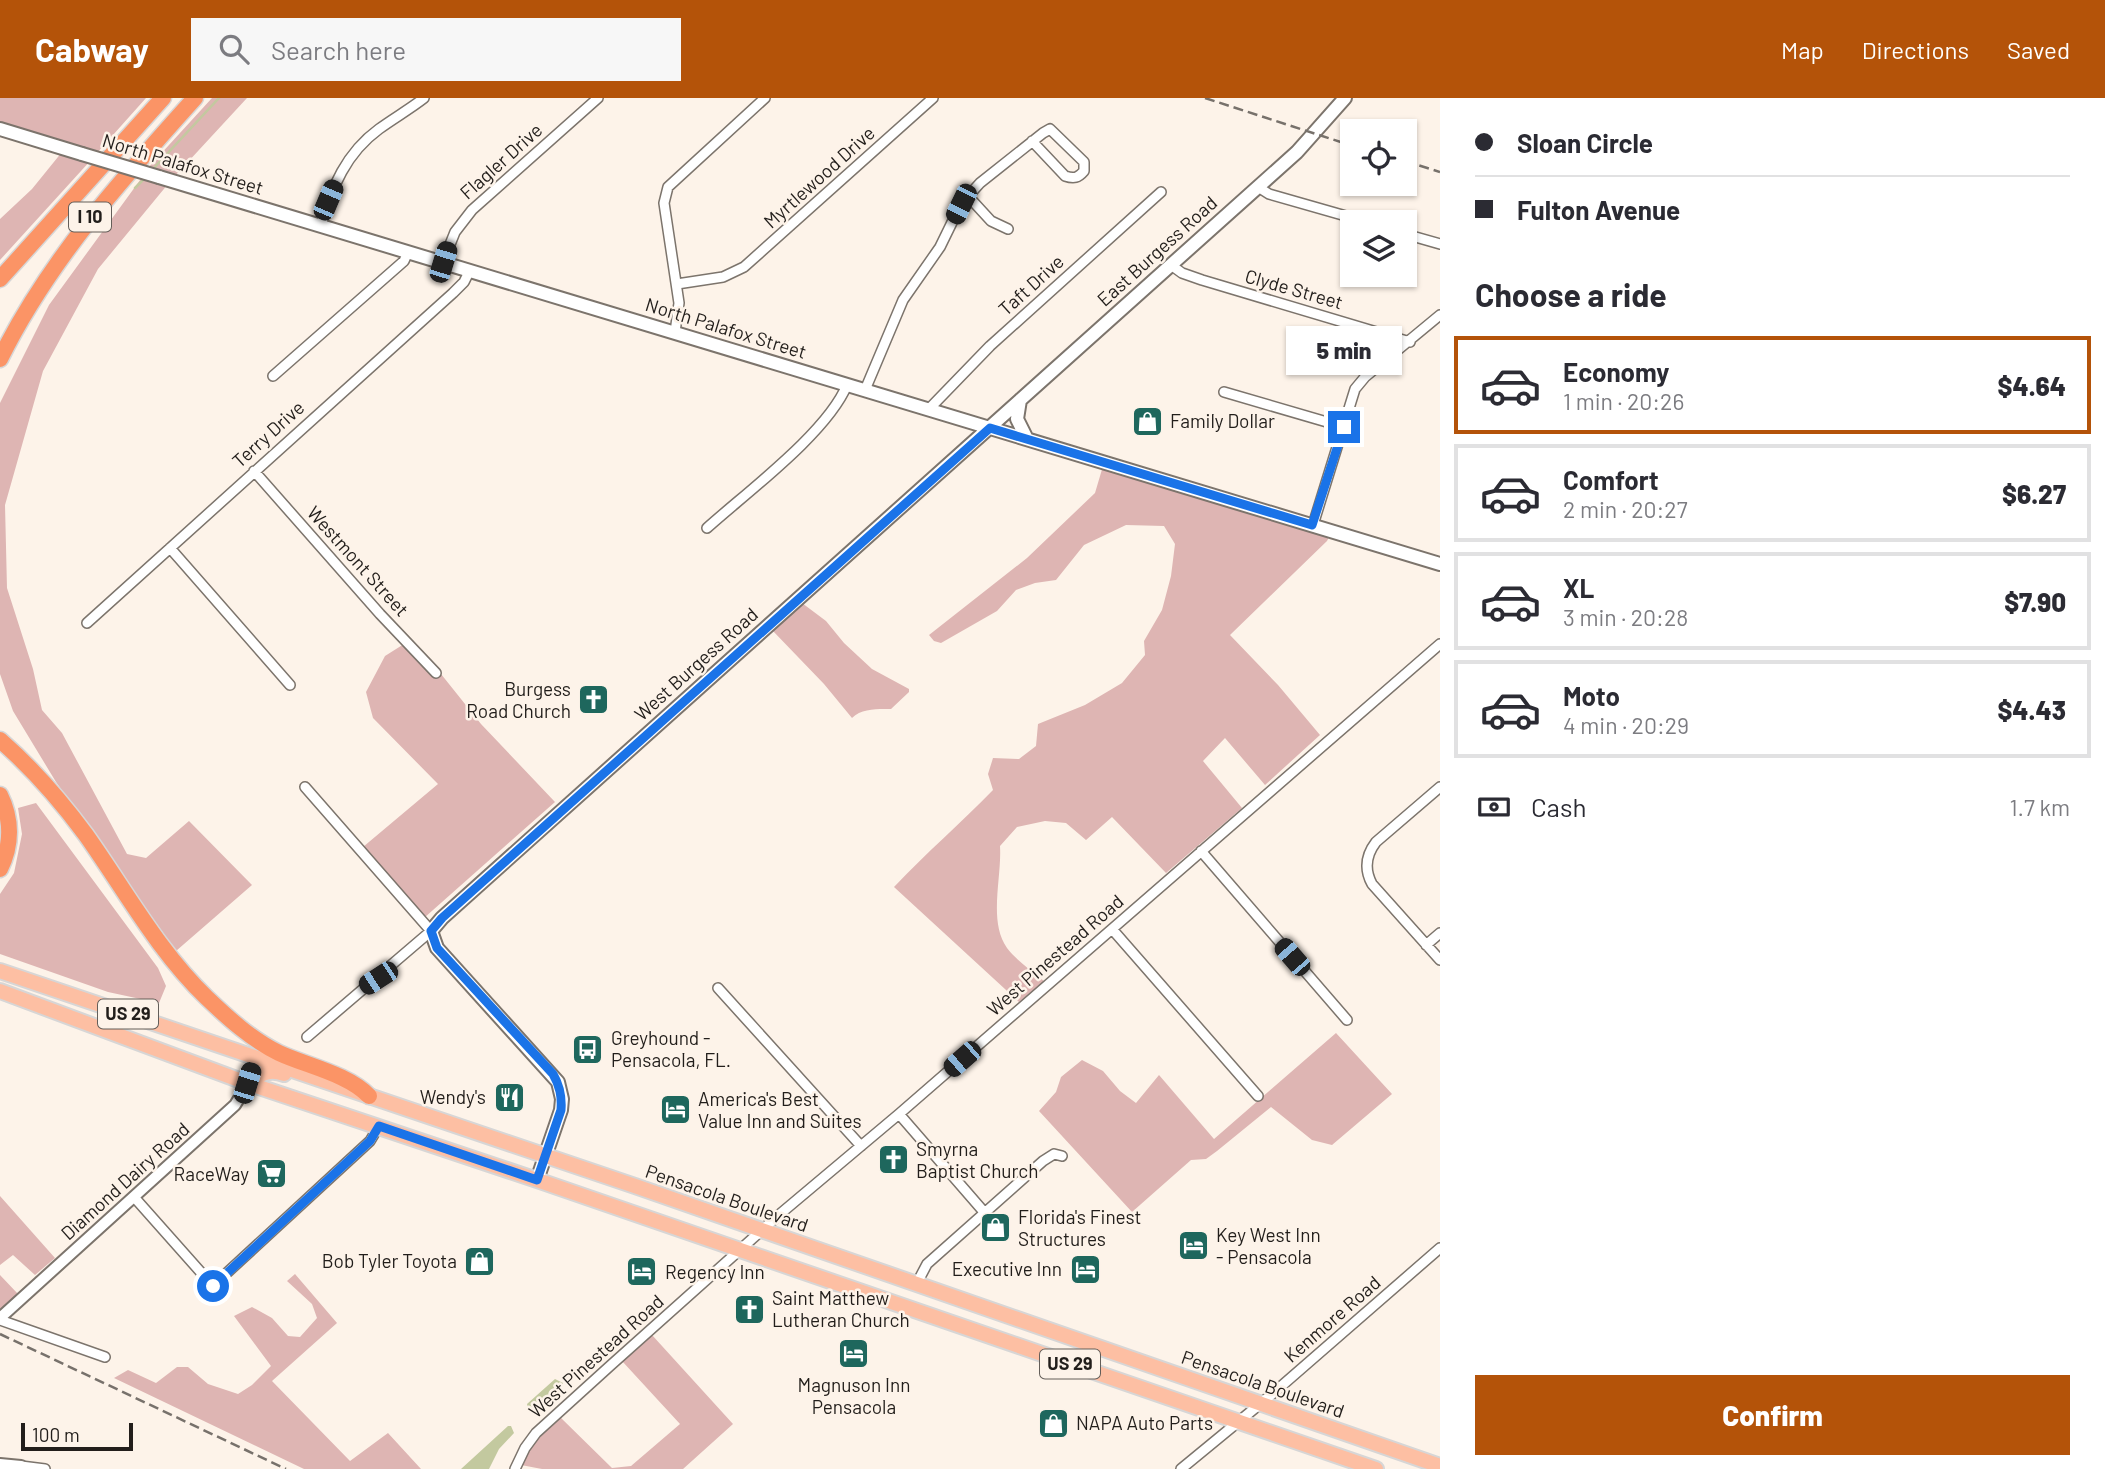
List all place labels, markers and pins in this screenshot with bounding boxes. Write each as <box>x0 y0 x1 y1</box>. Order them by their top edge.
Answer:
shop icon: Family Dollar <box>1130 404 1164 438</box>
place label: Family Dollar <box>1170 409 1275 432</box>
place label: Burgess Road Church <box>466 677 571 722</box>
church icon: Burgess Road Church <box>577 683 611 717</box>
place label: Greyhound - Pensacola, FL. <box>611 1026 731 1071</box>
bus stop icon: Greyhound - Pensacola, FL. <box>571 1032 605 1066</box>
restaurant icon: Wendy's <box>492 1080 526 1114</box>
place label: Wendy's <box>420 1085 486 1108</box>
place label: America's Best Value Inn and Suites <box>698 1087 862 1132</box>
hotel icon: America's Best Value Inn and Suites <box>658 1093 692 1127</box>
place label: Smyrna Baptist Church <box>916 1137 1039 1182</box>
church icon: Smyrna Baptist Church <box>876 1143 910 1177</box>
supermarket icon: RaceWay <box>255 1157 289 1191</box>
place label: RaceWay <box>174 1162 249 1185</box>
place label: Florida's Finest Structures <box>1018 1205 1142 1250</box>
shop icon: Florida's Finest Structures <box>978 1211 1012 1245</box>
place label: Key West Inn - Pensacola <box>1216 1223 1321 1268</box>
hotel icon: Key West Inn - Pensacola <box>1176 1229 1210 1263</box>
shop icon: Bob Tyler Toyota <box>463 1244 497 1278</box>
place label: Bob Tyler Toyota <box>322 1249 457 1272</box>
hotel icon: Executive Inn <box>1068 1252 1102 1286</box>
hotel icon: Regency Inn <box>625 1255 659 1289</box>
place label: Executive Inn <box>952 1257 1062 1280</box>
place label: Regency Inn <box>665 1260 765 1283</box>
place label: Saint Matthew Lutheran Church <box>772 1286 910 1331</box>
church icon: Saint Matthew Lutheran Church <box>732 1292 766 1326</box>
hotel icon: Magnuson Inn Pensacola <box>837 1337 871 1371</box>
place label: Magnuson Inn Pensacola <box>798 1373 910 1418</box>
shop icon: NAPA Auto Parts <box>1036 1406 1070 1440</box>
place label: NAPA Auto Parts <box>1076 1411 1213 1434</box>

